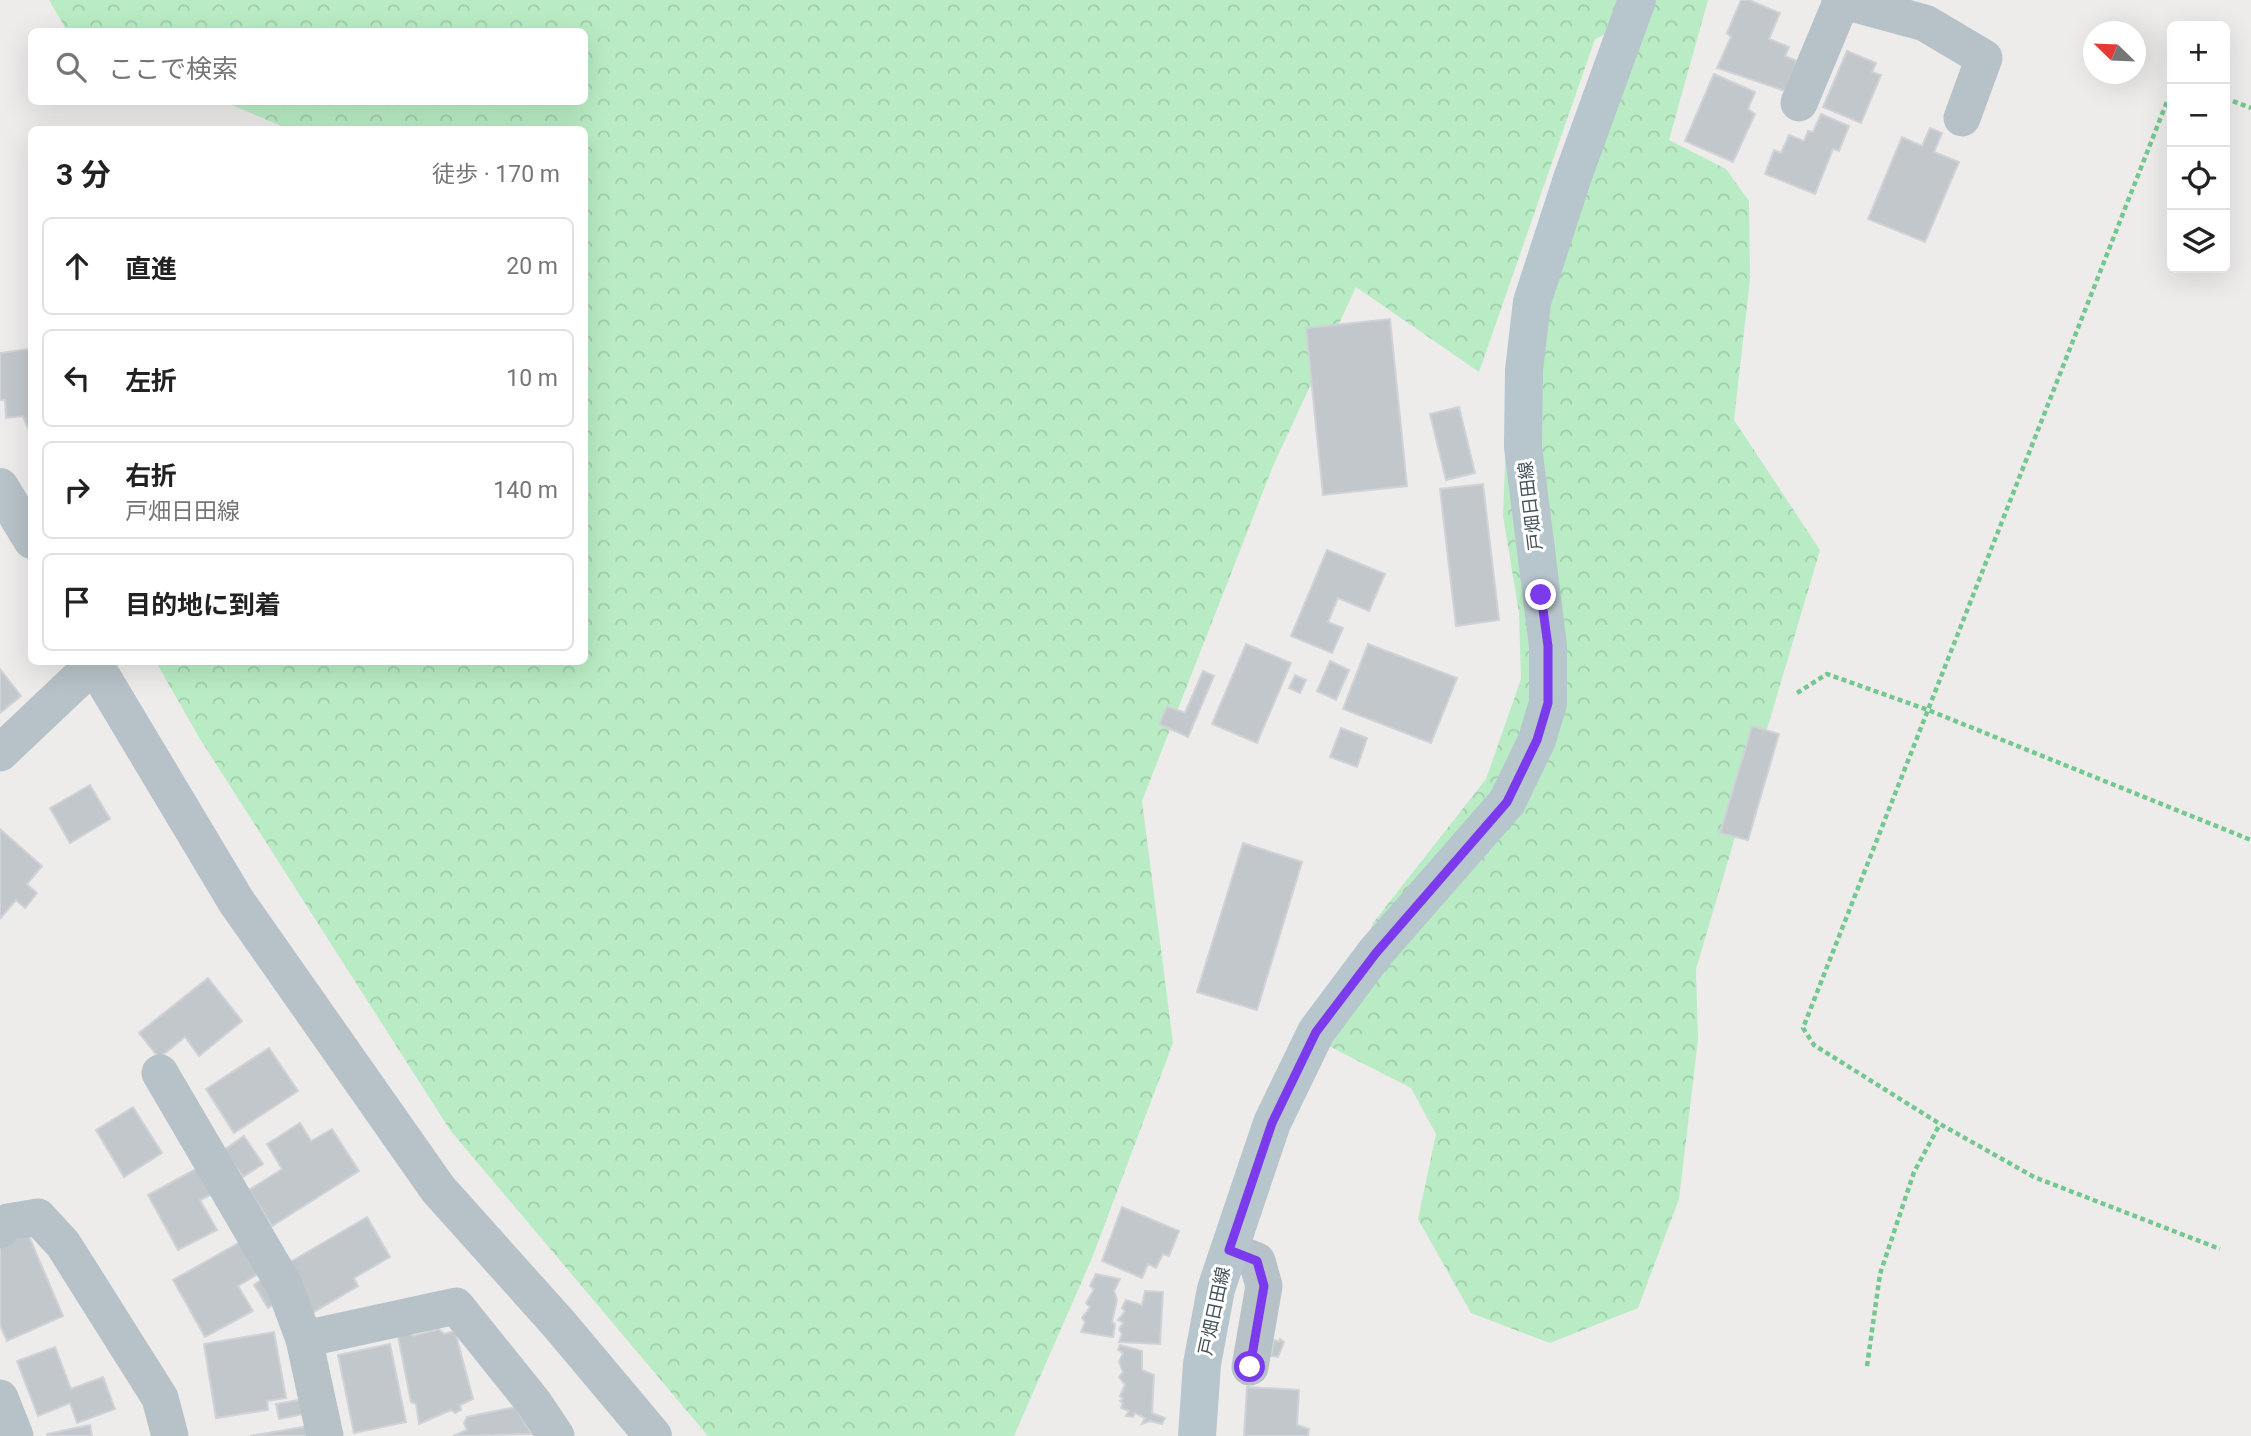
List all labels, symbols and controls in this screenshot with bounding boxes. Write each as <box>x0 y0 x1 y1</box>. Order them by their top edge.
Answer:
north arrow <box>2083 21 2146 84</box>
map controls <box>2167 21 2230 273</box>
button: + <box>2167 21 2230 84</box>
search box <box>28 28 588 105</box>
icon: search <box>52 48 90 86</box>
text: ここで検索 <box>108 54 238 84</box>
button: − <box>2167 84 2230 147</box>
button: locate <box>2167 147 2230 210</box>
text: 3 分 <box>56 157 111 192</box>
text: 徒歩 · 170 m <box>432 161 560 188</box>
button: layers <box>2167 210 2230 273</box>
icon: ahead <box>58 247 96 285</box>
text: 20 m <box>506 253 558 280</box>
text: 直進 <box>125 254 177 284</box>
icon: left <box>58 359 96 397</box>
text: 10 m <box>506 365 558 392</box>
text: 左折 <box>125 366 177 396</box>
street label: 戸畑日田線 <box>1514 460 1546 552</box>
text: 右折 <box>125 461 177 491</box>
icon: right <box>58 471 96 509</box>
text: 140 m <box>493 477 558 504</box>
text: 戸畑日田線 <box>125 498 240 525</box>
route end <box>1525 579 1556 610</box>
icon: arrive <box>58 583 96 621</box>
text: 目的地に到着 <box>125 590 281 620</box>
street label: 戸畑日田線 <box>1194 1265 1234 1357</box>
route start <box>1234 1351 1265 1382</box>

